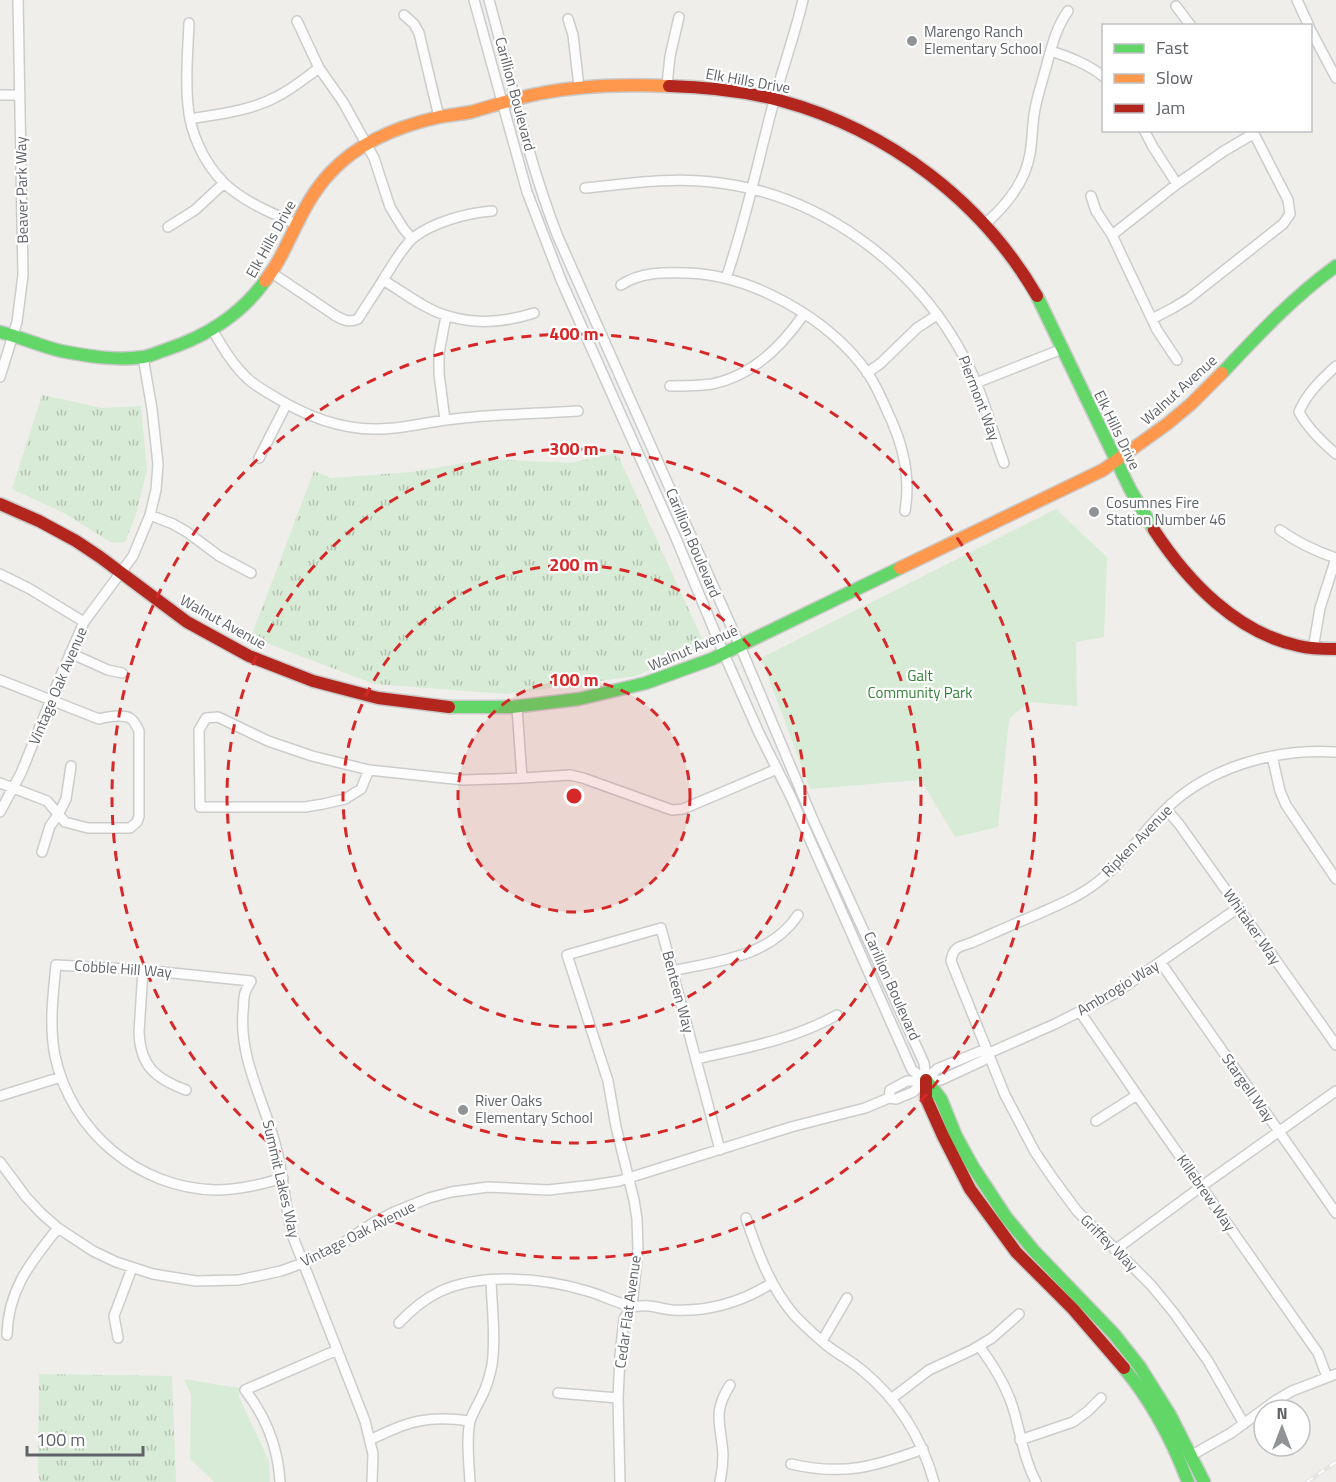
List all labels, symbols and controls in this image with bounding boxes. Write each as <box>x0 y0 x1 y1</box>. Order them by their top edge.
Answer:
place label: Marengo Ranch Elementary School <box>924 20 1042 60</box>
legend <box>1102 24 1312 132</box>
street label: Carillion Boulevard <box>489 34 542 153</box>
marker: Marengo Ranch Elementary School <box>905 34 919 48</box>
text: Fast <box>1156 34 1189 61</box>
street label: Elk Hills Drive <box>704 62 792 99</box>
text: Slow <box>1156 64 1193 91</box>
text: Jam <box>1156 94 1185 121</box>
street label: Beaver Park Way <box>9 136 34 244</box>
street label: Elk Hills Drive <box>240 196 301 282</box>
text: 400 m <box>549 320 599 347</box>
street label: Walnut Avenue <box>1135 349 1222 430</box>
street label: Piermont Way <box>953 352 1006 444</box>
street label: Elk Hills Drive <box>1088 386 1147 473</box>
text: 300 m <box>549 435 599 462</box>
street label: Carillion Boulevard <box>660 484 727 601</box>
place label: Cosumnes Fire Station Number 46 <box>1106 491 1226 531</box>
marker: Cosumnes Fire Station Number 46 <box>1087 505 1101 519</box>
text: 200 m <box>549 551 599 578</box>
street label: Walnut Avenue <box>176 588 271 655</box>
street label: Walnut Avenue <box>644 618 741 677</box>
street label: Vintage Oak Avenue <box>22 623 93 748</box>
park label: Galt Community Park <box>868 664 972 704</box>
text: 100 m <box>549 666 599 693</box>
centre of rings <box>564 786 584 806</box>
street label: Ripken Avenue <box>1096 799 1177 882</box>
street label: Whitaker Way <box>1218 884 1287 969</box>
street label: Carillion Boulevard <box>858 928 927 1044</box>
street label: Benteen Way <box>656 948 701 1036</box>
street label: Cobble Hill Way <box>74 954 172 983</box>
street label: Ambrogio Way <box>1072 954 1163 1021</box>
street label: Stargell Way <box>1216 1049 1281 1127</box>
place label: River Oaks Elementary School <box>475 1089 593 1129</box>
marker: River Oaks Elementary School <box>456 1103 470 1117</box>
street label: Summit Lakes Way <box>257 1118 306 1240</box>
street label: Killebrew Way <box>1171 1150 1241 1236</box>
street label: Vintage Oak Avenue <box>296 1195 419 1272</box>
street label: Griffey Way <box>1075 1209 1143 1277</box>
street label: Cedar Flat Avenue <box>608 1254 647 1370</box>
north arrow <box>1252 1398 1312 1458</box>
text: N <box>1276 1401 1288 1425</box>
scale bar <box>27 1419 142 1457</box>
text: 100 m <box>36 1426 85 1453</box>

